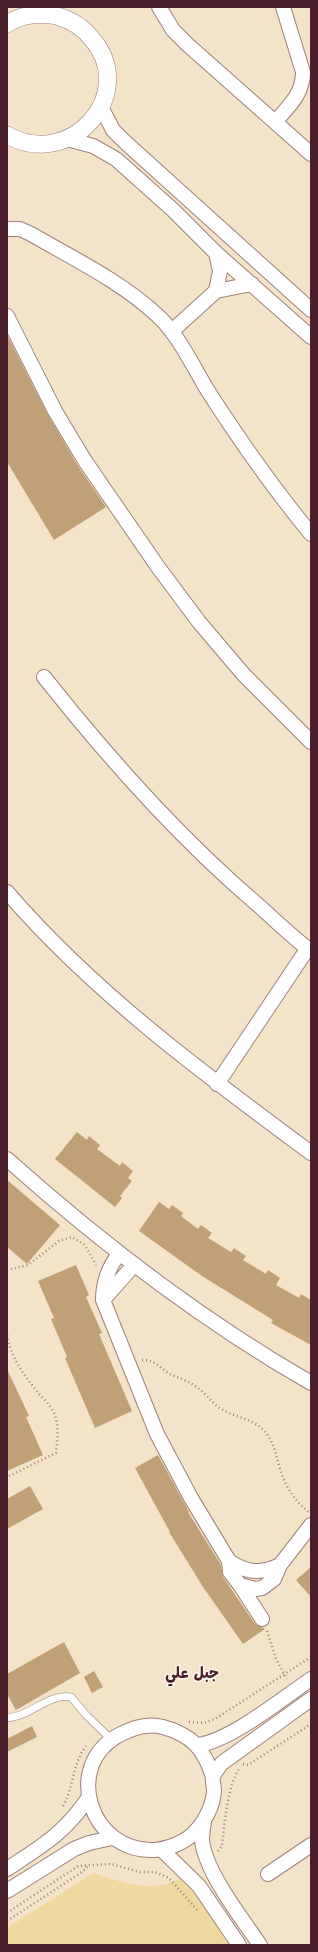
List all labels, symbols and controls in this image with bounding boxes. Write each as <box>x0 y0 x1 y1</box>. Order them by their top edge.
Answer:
district label: جبل علي <box>165 1664 219 1682</box>

